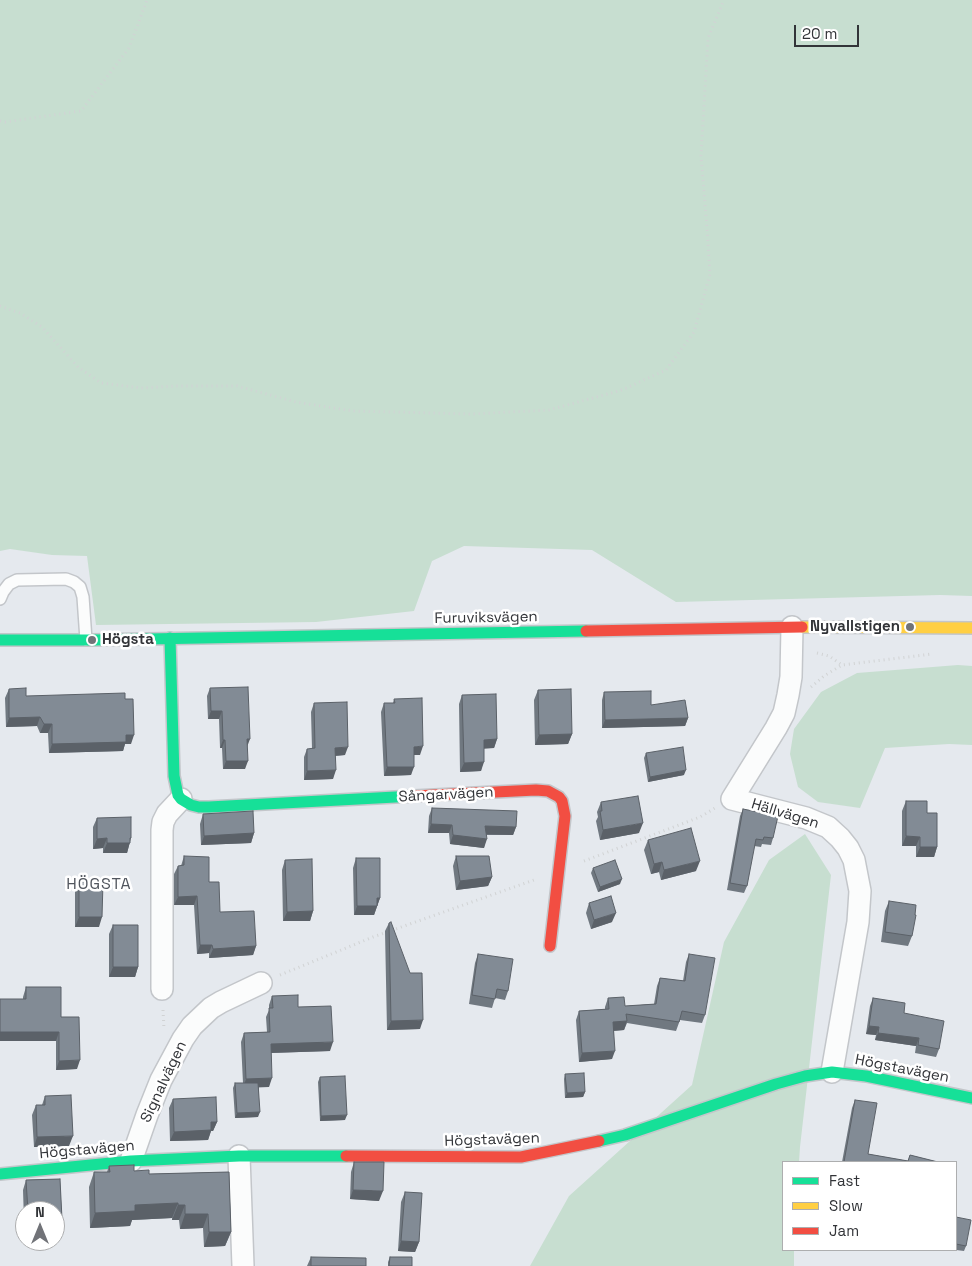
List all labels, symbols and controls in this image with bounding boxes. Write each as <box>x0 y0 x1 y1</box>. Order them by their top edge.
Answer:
scale bar <box>797 15 862 47</box>
text: 20 m <box>802 24 837 43</box>
street label: Furuviksvägen <box>434 608 538 628</box>
place label: Nyvallstigen <box>810 618 900 636</box>
marker: Nyvallstigen <box>904 621 916 633</box>
place label: Högsta <box>102 631 154 649</box>
marker: Högsta <box>86 634 98 646</box>
street label: Sångarvägen <box>398 784 494 806</box>
street label: Hällvägen <box>749 795 821 833</box>
district label: HÖGSTA <box>66 875 132 895</box>
street label: Signalvägen <box>137 1038 191 1126</box>
street label: Högstavägen <box>853 1051 951 1087</box>
street label: Högstavägen <box>444 1129 540 1151</box>
street label: Högstavägen <box>39 1137 135 1163</box>
legend <box>782 1161 957 1251</box>
text: Fast <box>829 1171 860 1190</box>
text: Slow <box>829 1196 863 1215</box>
north arrow <box>15 1201 65 1251</box>
text: N <box>35 1203 45 1221</box>
text: Jam <box>829 1221 859 1240</box>

